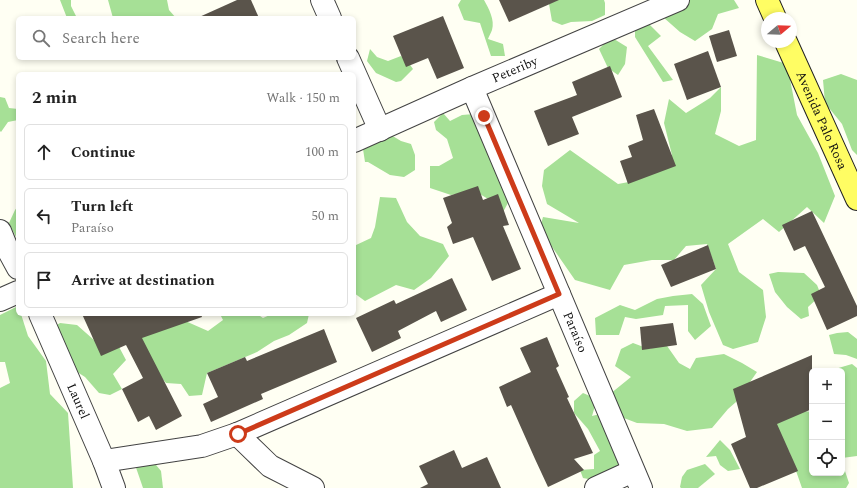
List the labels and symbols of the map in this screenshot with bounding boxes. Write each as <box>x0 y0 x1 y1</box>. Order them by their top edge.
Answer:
north arrow <box>761 12 797 48</box>
street label: Peteriby <box>489 51 542 88</box>
street label: Avenida Palo Rosa <box>790 68 853 174</box>
route end <box>475 107 493 125</box>
street label: Paraíso <box>558 309 593 356</box>
street label: Laurel <box>61 380 95 422</box>
route start <box>229 425 247 443</box>

